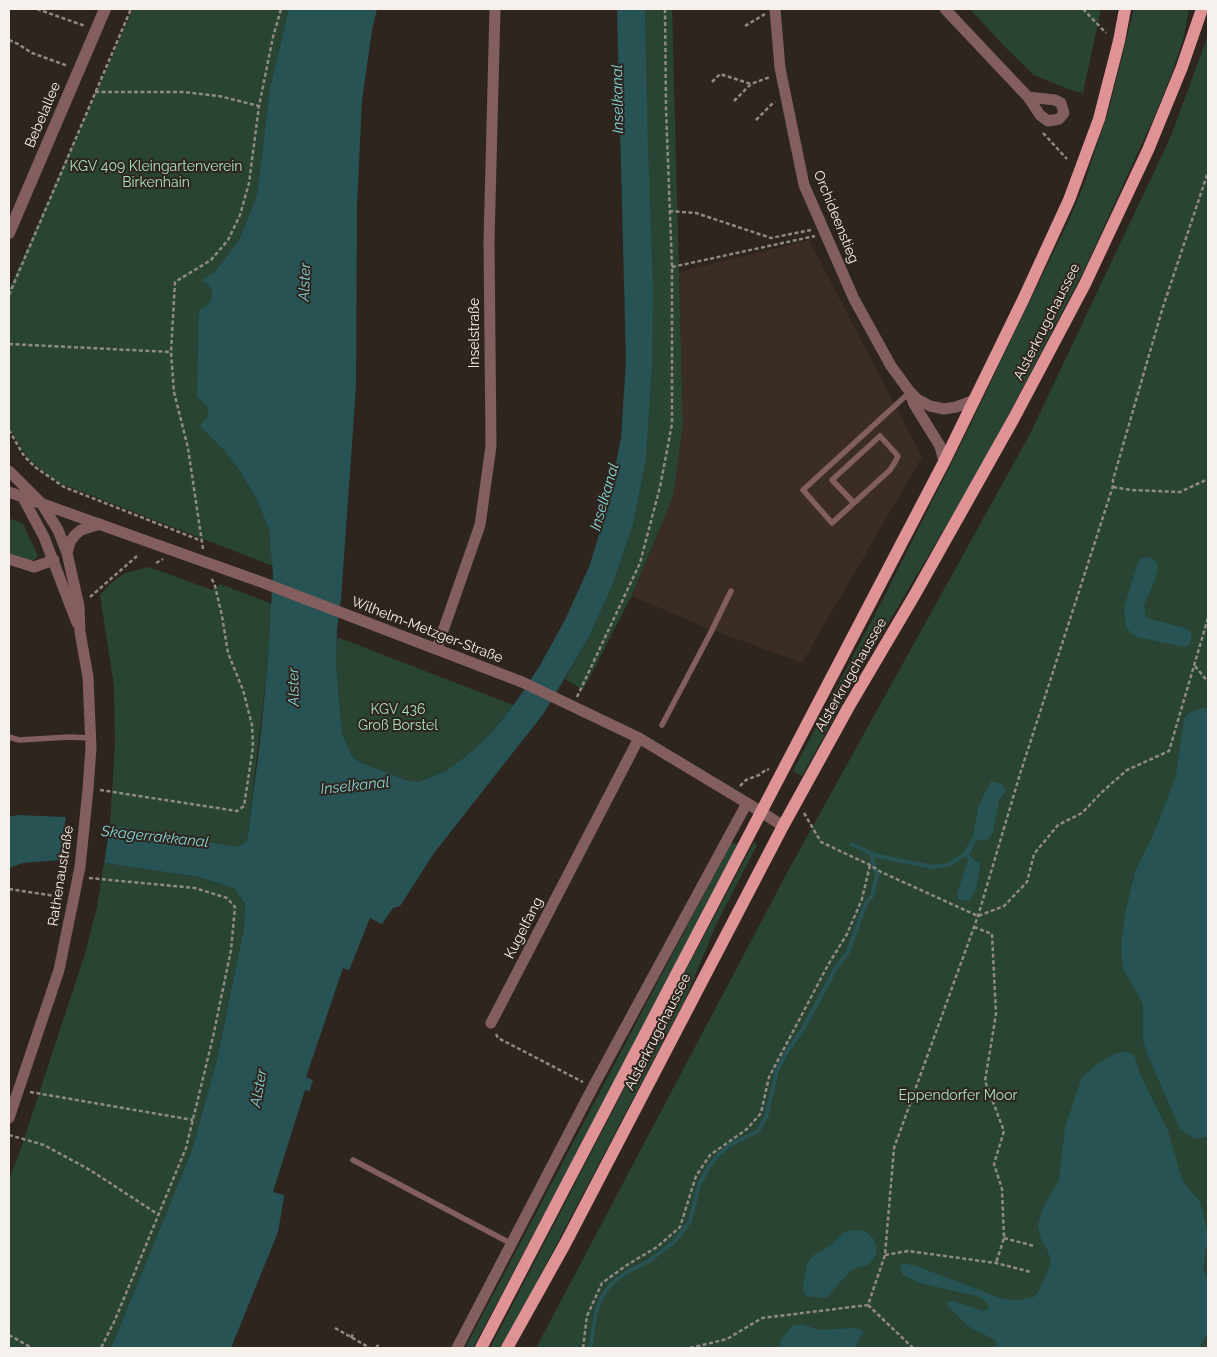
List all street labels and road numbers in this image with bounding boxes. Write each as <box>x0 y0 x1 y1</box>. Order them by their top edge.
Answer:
street label: Bebelallee <box>22 80 64 150</box>
street label: Orchideenstieg <box>810 168 862 266</box>
street label: Alsterkrugchaussee <box>1010 261 1084 383</box>
street label: Inselstraße <box>467 298 483 368</box>
street label: Wilhelm-Metzger-Straße <box>349 593 505 667</box>
street label: Alsterkrugchaussee <box>812 615 890 735</box>
street label: Rathenaustraße <box>45 824 77 928</box>
street label: Kugelfang <box>501 894 547 962</box>
street label: Alsterkrugchaussee <box>621 971 695 1093</box>

